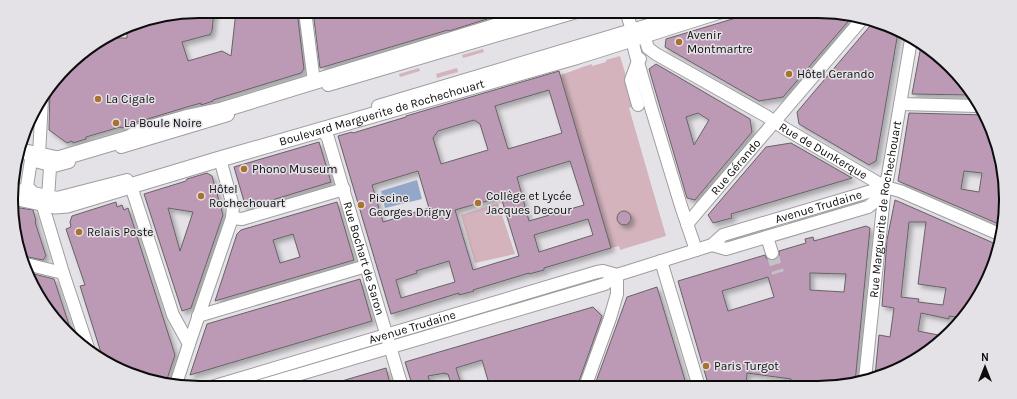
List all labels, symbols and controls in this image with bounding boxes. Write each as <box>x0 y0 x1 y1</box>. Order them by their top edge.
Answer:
place label: Avenir Montmartre <box>687 28 753 56</box>
marker: Avenir Montmartre <box>674 37 684 47</box>
place label: Hôtel Gerando <box>797 67 874 81</box>
marker: Hôtel Gerando <box>784 69 794 79</box>
street label: Boulevard Marguerite de Rochechouart <box>277 76 486 149</box>
place label: La Cigale <box>106 92 155 106</box>
marker: La Cigale <box>93 94 103 104</box>
place label: La Boule Noire <box>124 116 202 130</box>
marker: La Boule Noire <box>111 118 121 128</box>
street label: Rue Marguerite de Rochechouart <box>866 119 904 299</box>
street label: Rue de Dunkerque <box>776 120 870 182</box>
street label: Rue Gérando <box>708 136 764 198</box>
place label: Phono Museum <box>252 162 337 176</box>
marker: Phono Museum <box>239 164 249 174</box>
place label: Hôtel Rochechouart <box>209 182 286 210</box>
street label: Avenue Trudaine <box>773 187 863 226</box>
place label: Collège et Lycée Jacques Decour <box>486 189 572 217</box>
marker: Hôtel Rochechouart <box>196 191 206 201</box>
place label: Piscine Georges Drigny <box>369 191 452 219</box>
marker: Collège et Lycée Jacques Decour <box>473 198 483 208</box>
street label: Rue Bochart de Saron <box>340 200 387 317</box>
marker: Piscine Georges Drigny <box>356 200 366 210</box>
place label: Relais Poste <box>87 225 153 239</box>
marker: Relais Poste <box>74 227 84 237</box>
street label: Avenue Trudaine <box>367 308 457 347</box>
north arrow <box>965 347 1005 387</box>
text: N <box>981 351 989 364</box>
place label: Paris Turgot <box>714 359 779 373</box>
marker: Paris Turgot <box>701 361 711 371</box>

